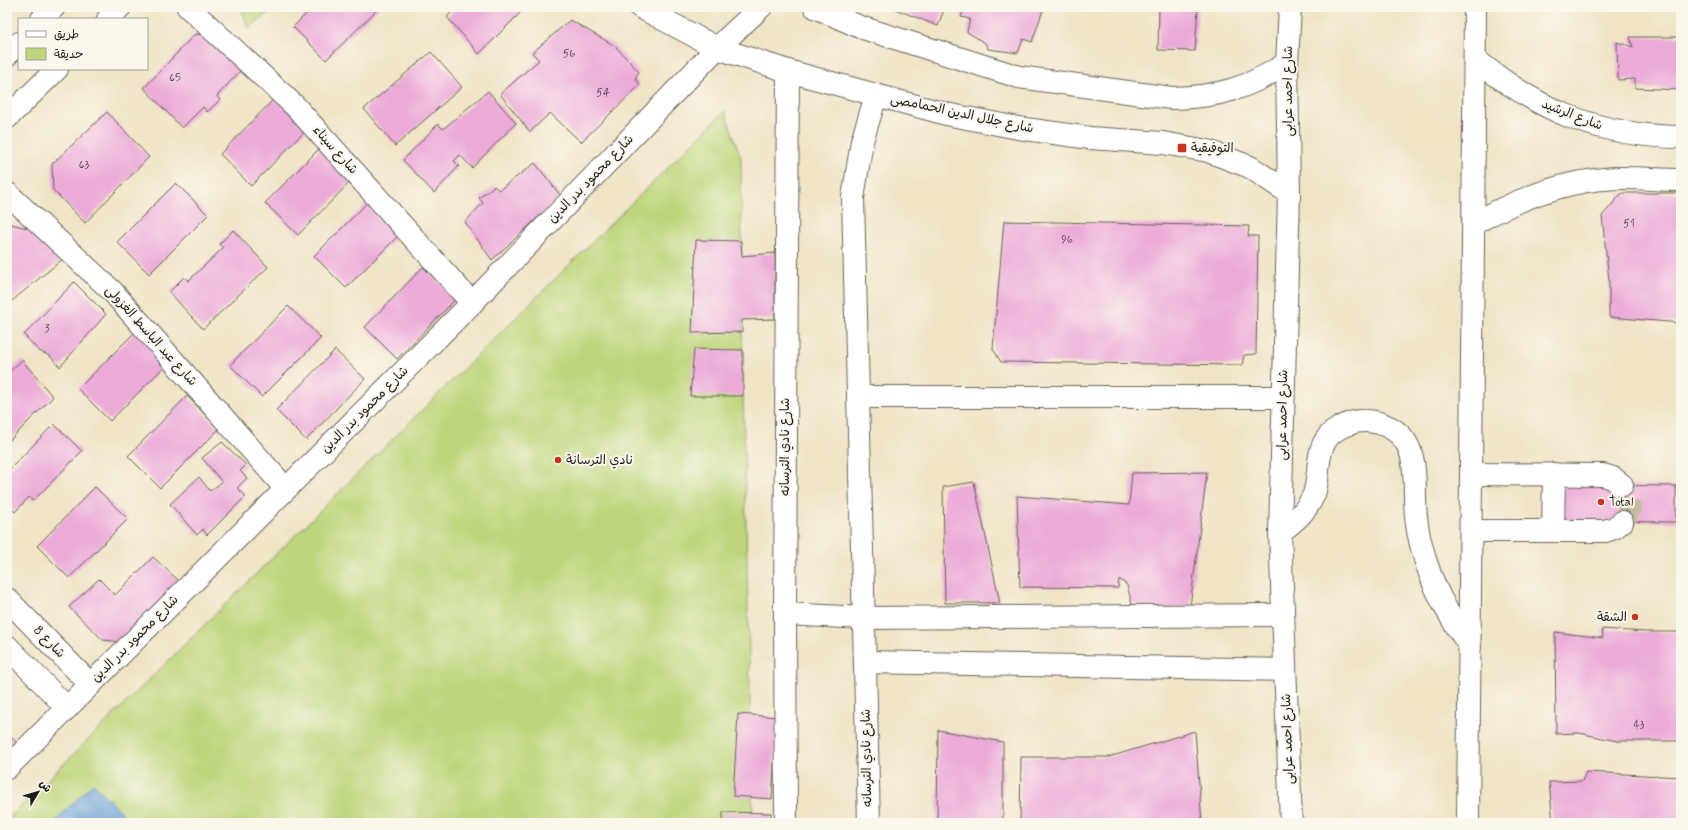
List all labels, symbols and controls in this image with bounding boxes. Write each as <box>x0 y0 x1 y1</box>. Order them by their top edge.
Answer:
legend <box>18 18 148 70</box>
text: طريق <box>54 27 79 43</box>
street label: شارع احمد عرابى <box>1280 46 1297 136</box>
text: حديقة <box>54 47 83 63</box>
house number: 56 <box>563 47 575 61</box>
house number: 65 <box>169 71 181 85</box>
house number: 54 <box>596 86 610 100</box>
street label: شارع جلال الدين الحمامصى <box>889 91 1035 137</box>
street label: شارع الرشيد <box>1539 96 1605 134</box>
street label: شارع سيناء <box>309 122 361 178</box>
street label: شارع محمود بدر الدين <box>544 131 638 227</box>
place label: التوفيقية <box>1191 140 1234 157</box>
marker: التوفيقية <box>1176 142 1188 154</box>
house number: 63 <box>79 158 89 172</box>
house number: 51 <box>1623 217 1635 231</box>
house number: 96 <box>1061 233 1073 247</box>
street label: شارع عبد الباسط الغزولى <box>101 282 201 390</box>
house number: 3 <box>45 322 50 336</box>
street label: شارع محمود بدر الدين <box>318 363 412 457</box>
street label: شارع احمد عرابى <box>1274 369 1292 461</box>
street label: شارع نادي الترسانه <box>777 398 794 496</box>
place label: نادي الترسانة <box>566 452 633 469</box>
marker: نادي الترسانة <box>553 455 563 465</box>
place label: Total <box>1609 494 1634 511</box>
marker: Total <box>1596 497 1606 507</box>
street label: شارع محمود بدر الدين <box>88 592 182 686</box>
place label: الشقة <box>1597 609 1627 626</box>
marker: الشقة <box>1630 612 1640 622</box>
street label: شارع 8 <box>29 622 69 662</box>
street label: شارع احمد عرابى <box>1278 693 1298 785</box>
street label: شارع نادي الترسانه <box>858 709 876 807</box>
house number: 43 <box>1633 718 1645 732</box>
north arrow <box>18 772 58 812</box>
text: ش <box>36 777 54 796</box>

